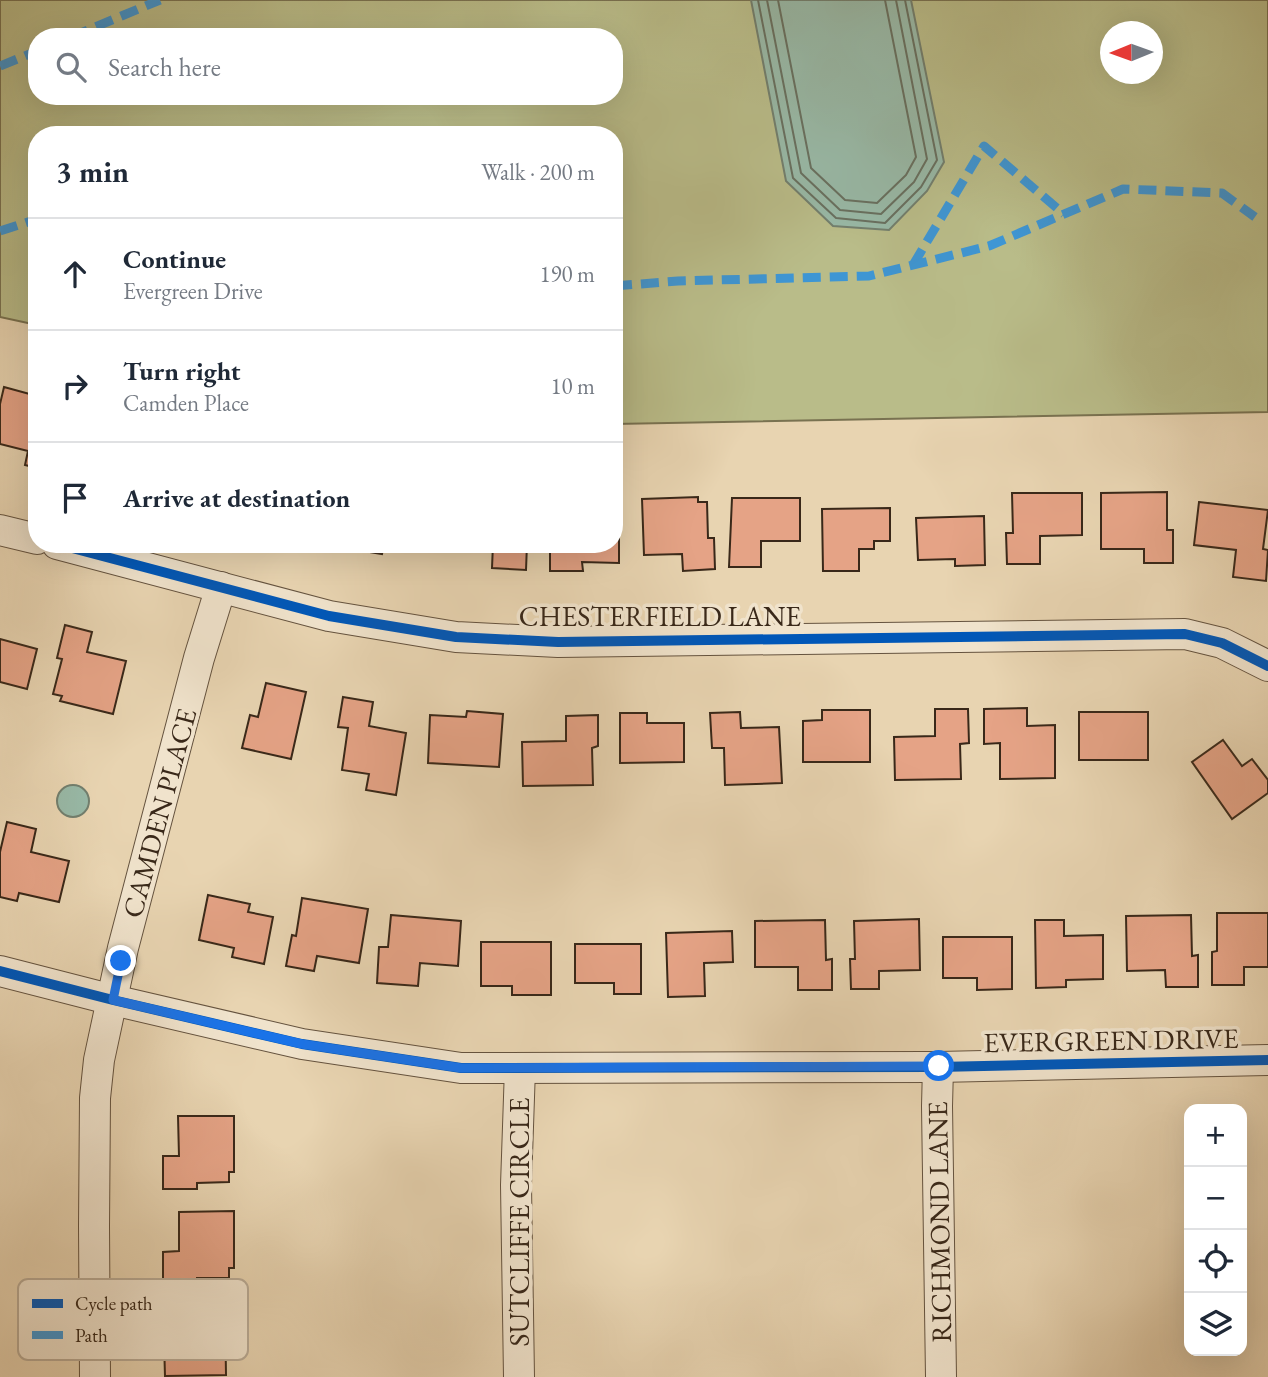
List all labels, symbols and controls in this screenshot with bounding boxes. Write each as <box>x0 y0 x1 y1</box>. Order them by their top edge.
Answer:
north arrow <box>1100 21 1163 84</box>
search box <box>28 28 623 105</box>
icon: search <box>52 48 90 86</box>
text: Search here <box>108 50 221 84</box>
text: 3 min <box>56 152 129 191</box>
text: Walk · 200 m <box>481 157 595 187</box>
text: Continue <box>123 242 226 276</box>
icon: ahead <box>56 255 94 293</box>
text: 190 m <box>539 259 595 289</box>
text: Evergreen Drive <box>123 276 263 306</box>
text: Turn right <box>123 354 241 388</box>
icon: right <box>56 367 94 405</box>
text: 10 m <box>550 371 595 401</box>
text: Camden Place <box>123 388 249 418</box>
icon: arrive <box>56 479 94 517</box>
text: Arrive at destination <box>123 481 350 515</box>
street label: CHESTERFIELD LANE <box>519 598 801 634</box>
street label: CAMDEN PLACE <box>114 704 204 922</box>
route end <box>105 945 136 976</box>
street label: EVERGREEN DRIVE <box>983 1020 1239 1060</box>
route start <box>923 1050 954 1081</box>
street label: SUTCLIFFE CIRCLE <box>501 1097 537 1347</box>
street label: RICHMOND LANE <box>919 1101 959 1343</box>
map controls <box>1184 1104 1247 1356</box>
button: + <box>1184 1104 1247 1167</box>
button: − <box>1184 1167 1247 1230</box>
button: locate <box>1184 1230 1247 1293</box>
legend <box>18 1279 248 1360</box>
text: Cycle path <box>75 1291 153 1316</box>
button: layers <box>1184 1293 1247 1356</box>
text: Path <box>75 1323 108 1348</box>

